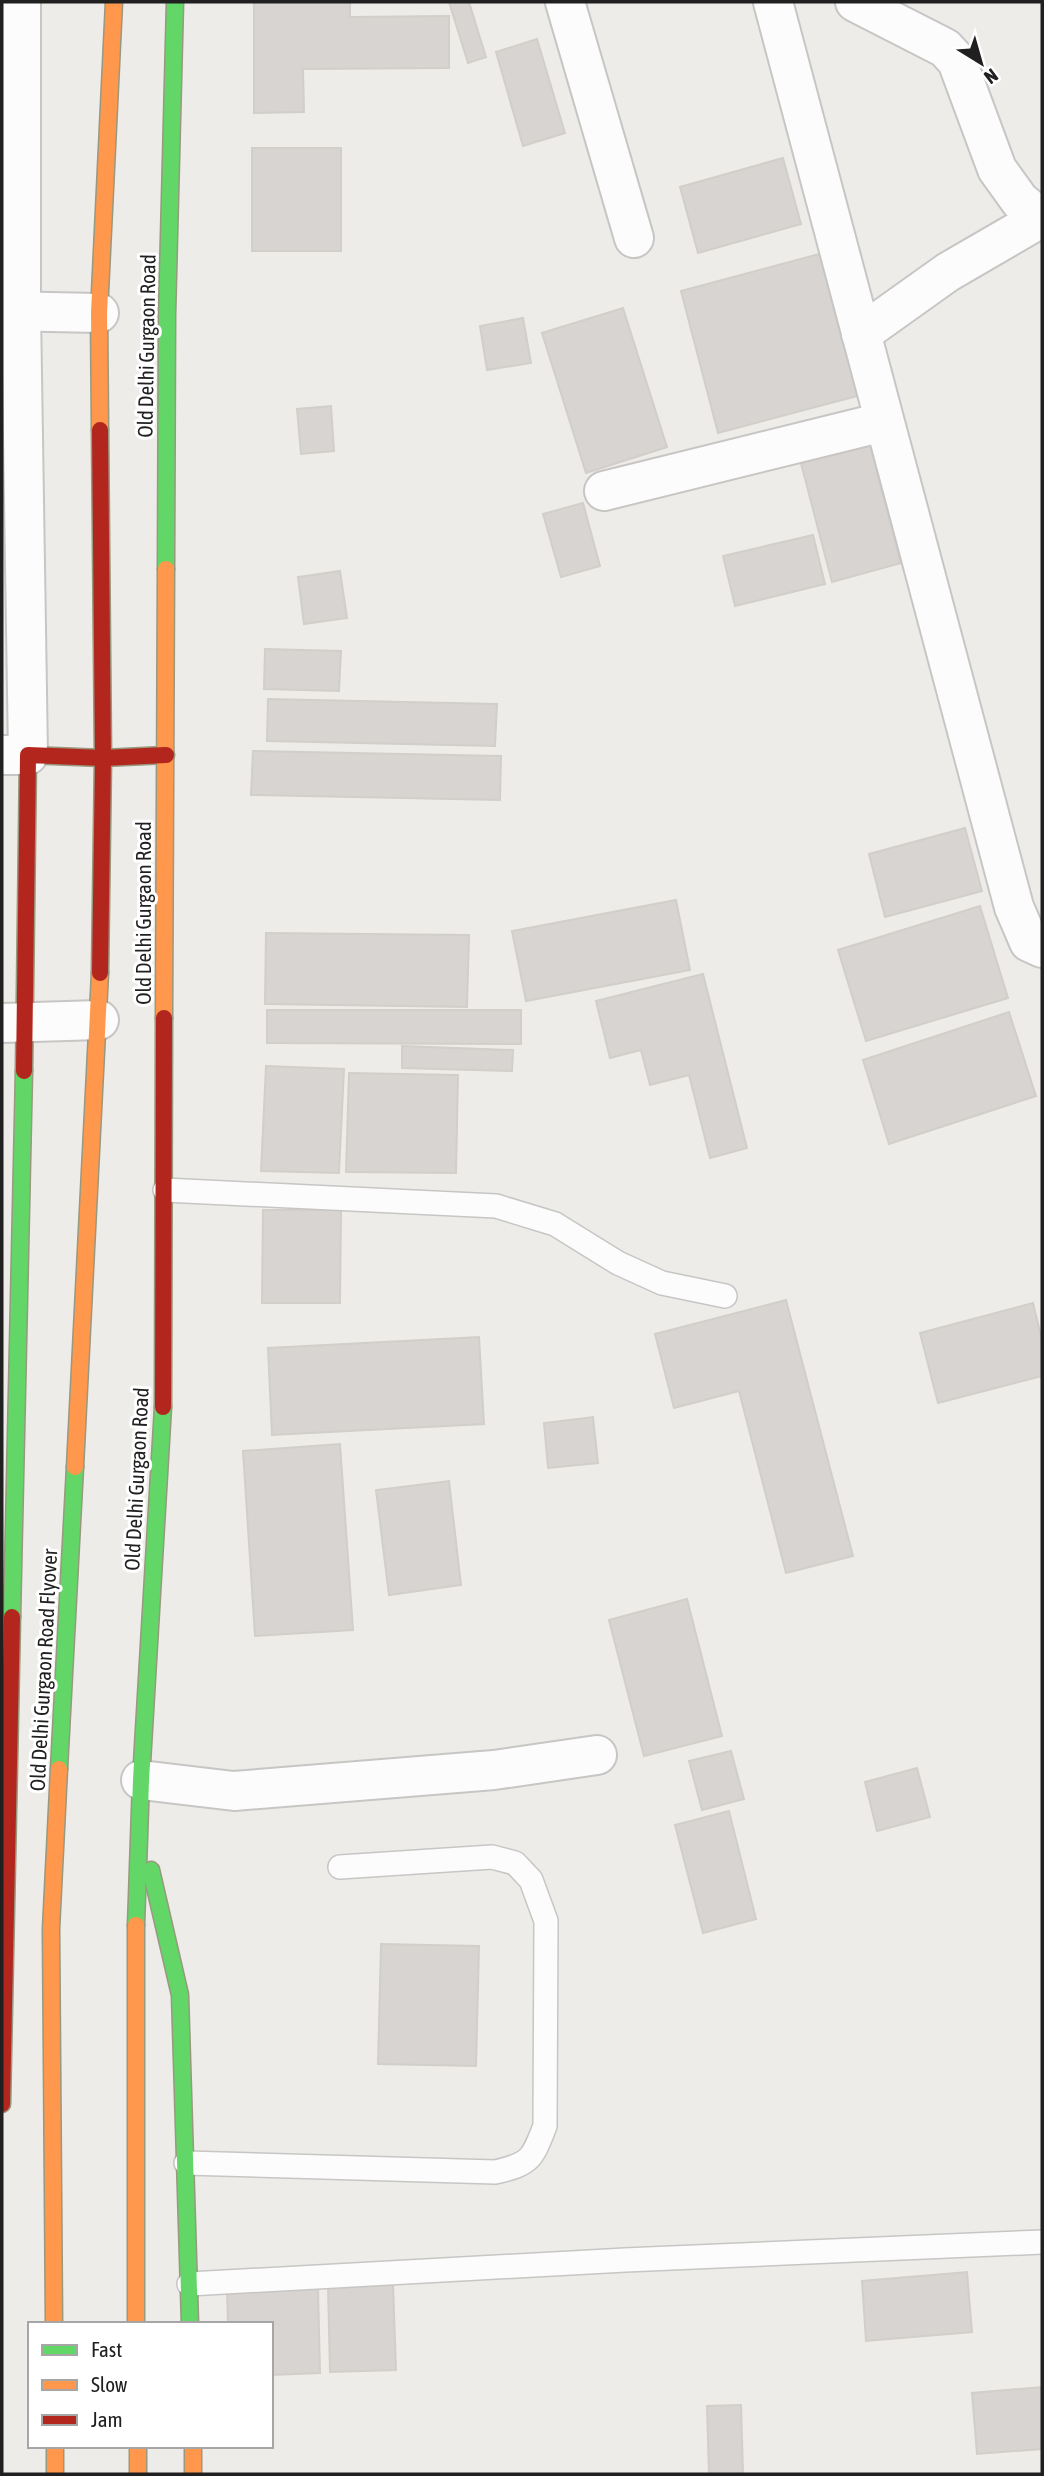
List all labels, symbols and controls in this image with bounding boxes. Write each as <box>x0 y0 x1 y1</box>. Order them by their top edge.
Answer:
north arrow <box>946 28 1016 98</box>
text: N <box>980 64 1002 89</box>
street label: Old Delhi Gurgaon Road <box>132 254 160 438</box>
street label: Old Delhi Gurgaon Road <box>131 821 155 1005</box>
street label: Old Delhi Gurgaon Road <box>119 1387 153 1571</box>
street label: Old Delhi Gurgaon Road Flyover <box>25 1547 61 1792</box>
legend <box>28 2322 273 2448</box>
text: Fast <box>91 2337 122 2361</box>
text: Slow <box>91 2372 128 2396</box>
text: Jam <box>91 2407 123 2431</box>

